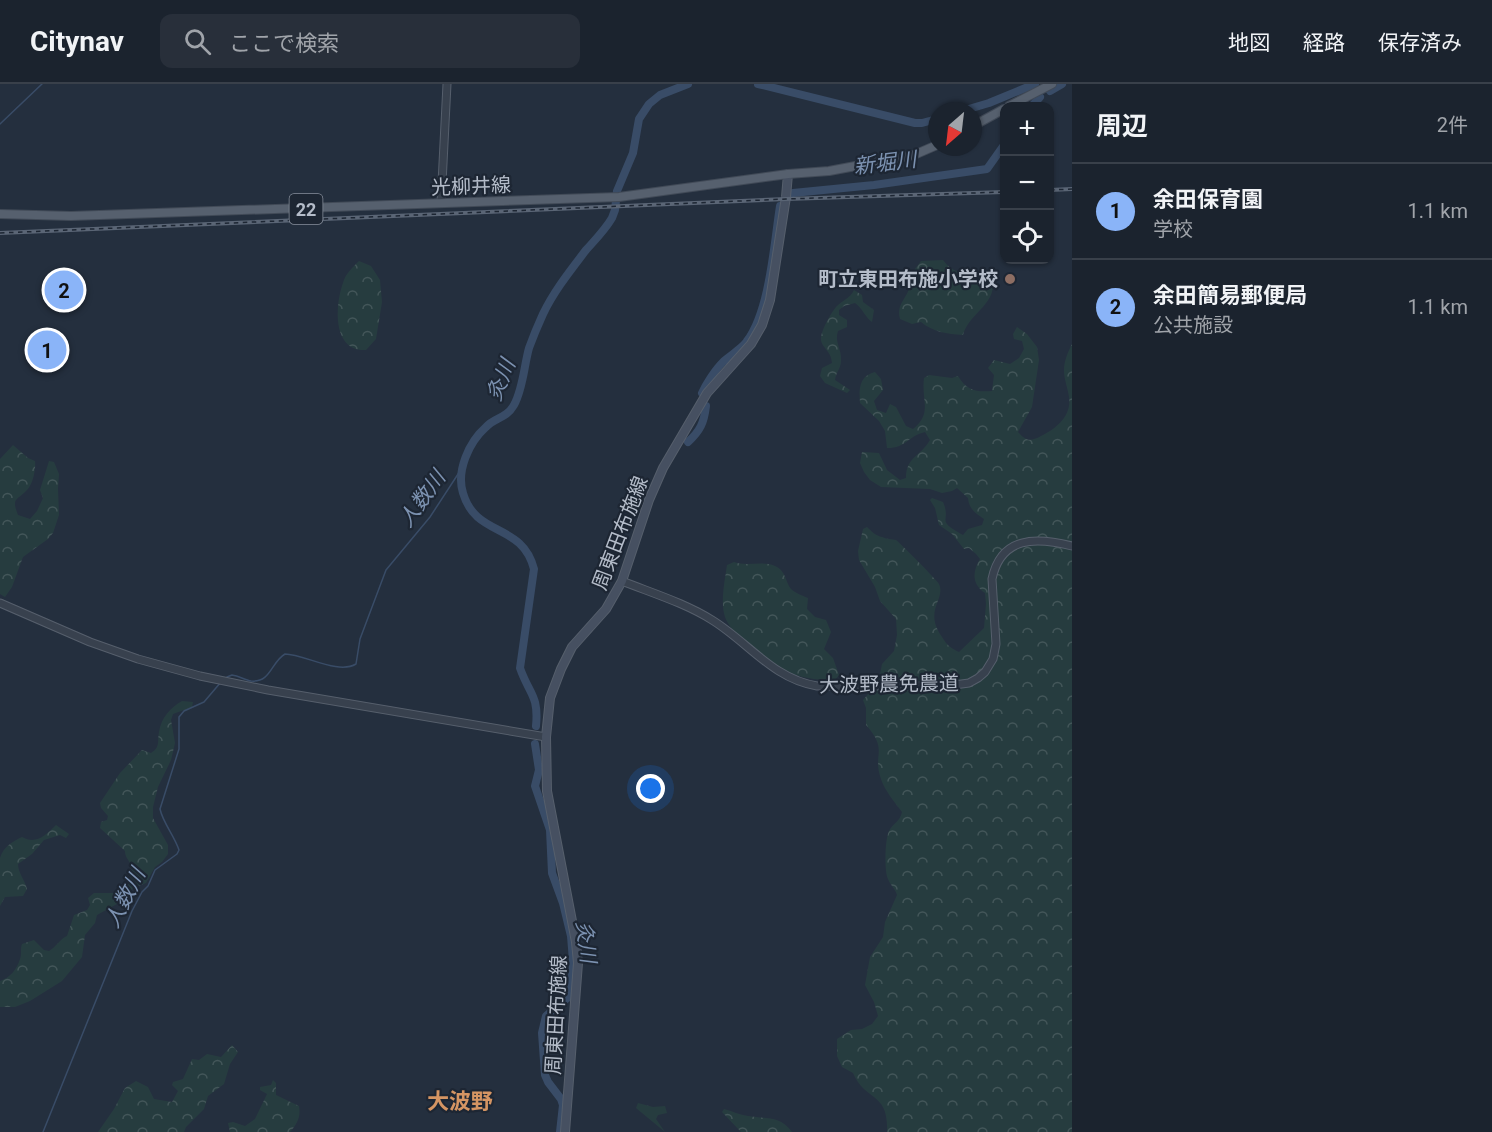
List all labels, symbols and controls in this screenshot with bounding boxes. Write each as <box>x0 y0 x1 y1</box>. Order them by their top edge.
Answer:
search box <box>160 14 580 68</box>
text: Citynav <box>30 25 124 58</box>
icon: search <box>181 25 214 58</box>
text: ここで検索 <box>229 31 339 56</box>
text: 地図 <box>1228 31 1270 55</box>
text: 経路 <box>1303 31 1345 55</box>
text: 保存済み <box>1378 31 1462 55</box>
north arrow <box>928 102 982 156</box>
map controls <box>1000 102 1054 264</box>
button: + <box>1000 102 1054 156</box>
text: 周辺 <box>1096 111 1148 141</box>
text: 2件 <box>1437 113 1468 137</box>
water label: 新堀川 <box>852 147 920 179</box>
button: − <box>1000 156 1054 210</box>
street label: 光柳井線 <box>431 173 511 199</box>
text: 余田保育園 <box>1153 187 1263 212</box>
road number: 22 <box>290 194 322 224</box>
text: 1 <box>1110 199 1121 223</box>
text: 1.1 km <box>1408 199 1468 223</box>
button: locate <box>1000 210 1054 264</box>
text: 学校 <box>1153 217 1193 241</box>
place label: 町立東田布施小学校 <box>818 267 998 291</box>
pin: 2 <box>44 268 84 312</box>
marker: 町立東田布施小学校 <box>1003 272 1017 286</box>
text: 余田簡易郵便局 <box>1153 283 1307 308</box>
text: 2 <box>1110 295 1121 319</box>
text: 1.1 km <box>1408 295 1468 319</box>
text: 公共施設 <box>1153 313 1233 337</box>
pin: 1 <box>28 328 66 372</box>
water label: 灸川 <box>482 354 521 404</box>
water label: 人数川 <box>394 465 451 532</box>
street label: 周東田布施線 <box>587 473 653 593</box>
street label: 大波野農免農道 <box>819 671 959 697</box>
your location <box>636 774 665 803</box>
water label: 人数川 <box>100 863 151 932</box>
water label: 灸川 <box>572 920 601 966</box>
street label: 周東田布施線 <box>541 954 571 1076</box>
district label: 大波野 <box>427 1089 493 1114</box>

